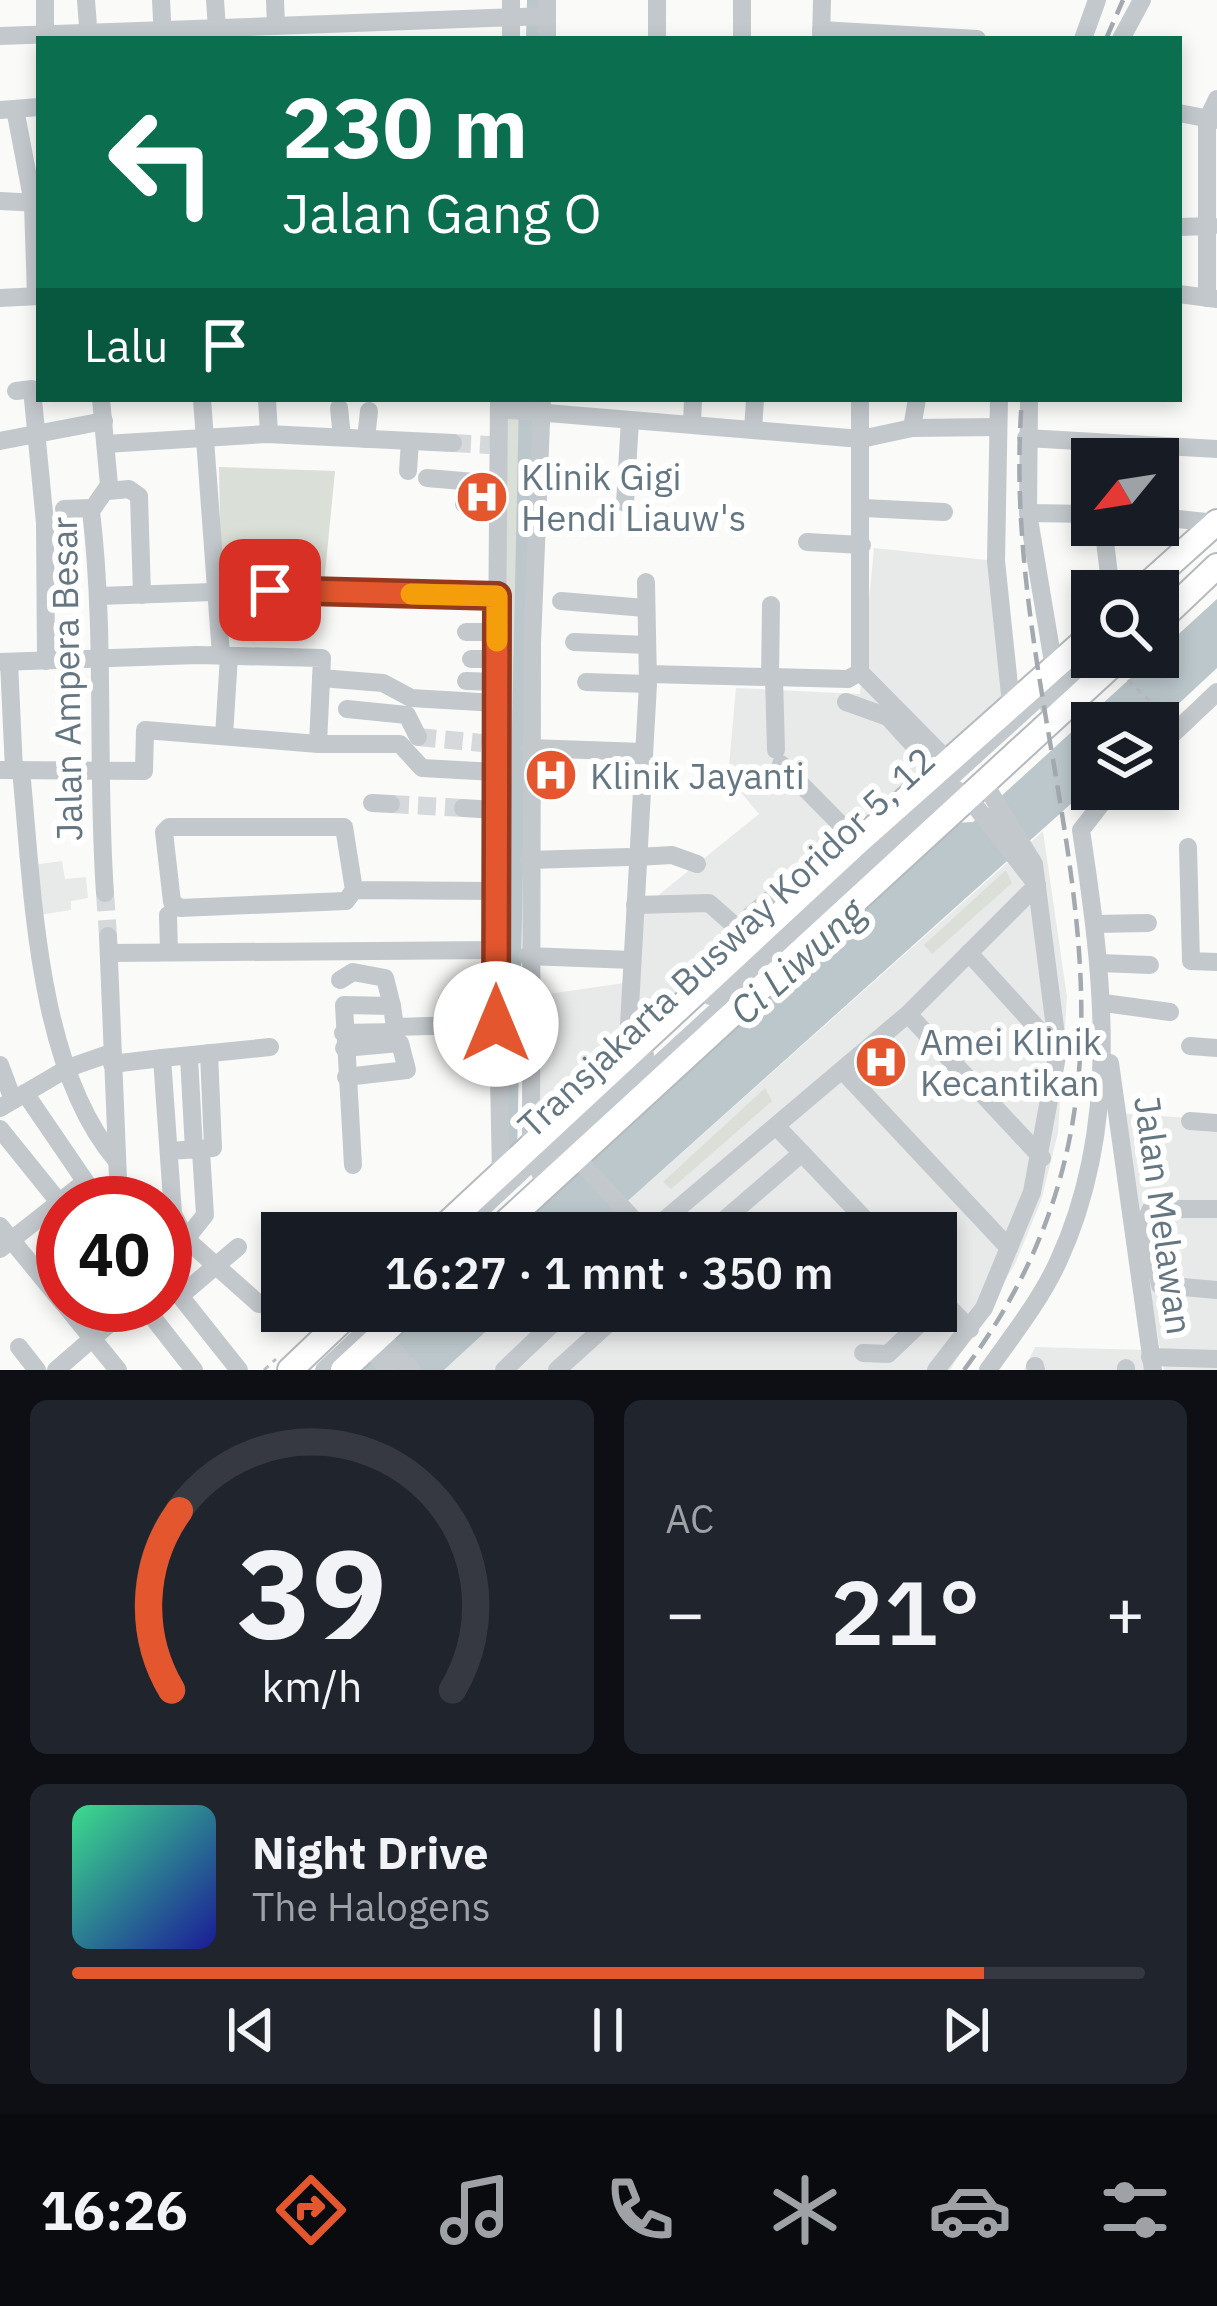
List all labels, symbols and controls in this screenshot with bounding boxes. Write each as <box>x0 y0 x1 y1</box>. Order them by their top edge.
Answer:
text: 230 m <box>282 72 528 181</box>
icon: left <box>84 84 240 240</box>
text: Jalan Gang O <box>282 178 602 248</box>
icon: arrive <box>192 312 258 378</box>
text: Lalu <box>84 316 168 374</box>
north arrow <box>1071 438 1179 546</box>
map controls <box>1071 438 1179 810</box>
place label: Klinik Gigi Hendi Liauw's <box>521 453 746 541</box>
hospital icon: Klinik Gigi Hendi Liauw's <box>454 469 510 525</box>
street label: Jalan Ampera Besar <box>40 516 92 842</box>
pin <box>219 539 321 641</box>
icon: arrive <box>237 557 303 623</box>
button: search <box>1071 570 1179 678</box>
button: layers <box>1071 702 1179 810</box>
street label: Transjakarta Busway Koridor 5, 12 <box>508 736 944 1148</box>
hospital icon: Klinik Jayanti <box>523 747 579 803</box>
place label: Klinik Jayanti <box>590 752 805 799</box>
water label: Ci Liwung <box>719 885 877 1035</box>
position arrow <box>433 961 559 1087</box>
place label: Amei Klinik Kecantikan <box>920 1018 1102 1106</box>
hospital icon: Amei Klinik Kecantikan <box>853 1034 909 1090</box>
street label: Jalan Melawan <box>1124 1093 1204 1337</box>
speed limit sign: 40 <box>36 1176 192 1332</box>
text: 16:27 · 1 mnt · 350 m <box>385 1243 833 1301</box>
text: AC <box>666 1493 714 1544</box>
text: 39 <box>237 1511 387 1673</box>
text: 21° <box>830 1553 980 1670</box>
text: − <box>666 1569 705 1655</box>
text: + <box>1105 1569 1145 1655</box>
text: km/h <box>261 1658 362 1714</box>
text: Night Drive <box>252 1823 489 1881</box>
text: The Halogens <box>252 1881 491 1932</box>
icon: previous <box>218 1997 284 2063</box>
icon: pause <box>575 1997 641 2063</box>
icon: next <box>933 1997 999 2063</box>
icon: directions <box>269 2168 353 2252</box>
icon: music <box>433 2168 517 2252</box>
icon: phone <box>598 2168 682 2252</box>
icon: climate <box>763 2168 847 2252</box>
icon: car <box>928 2168 1012 2252</box>
icon: filters <box>1093 2168 1177 2252</box>
text: 16:26 <box>40 2175 188 2245</box>

